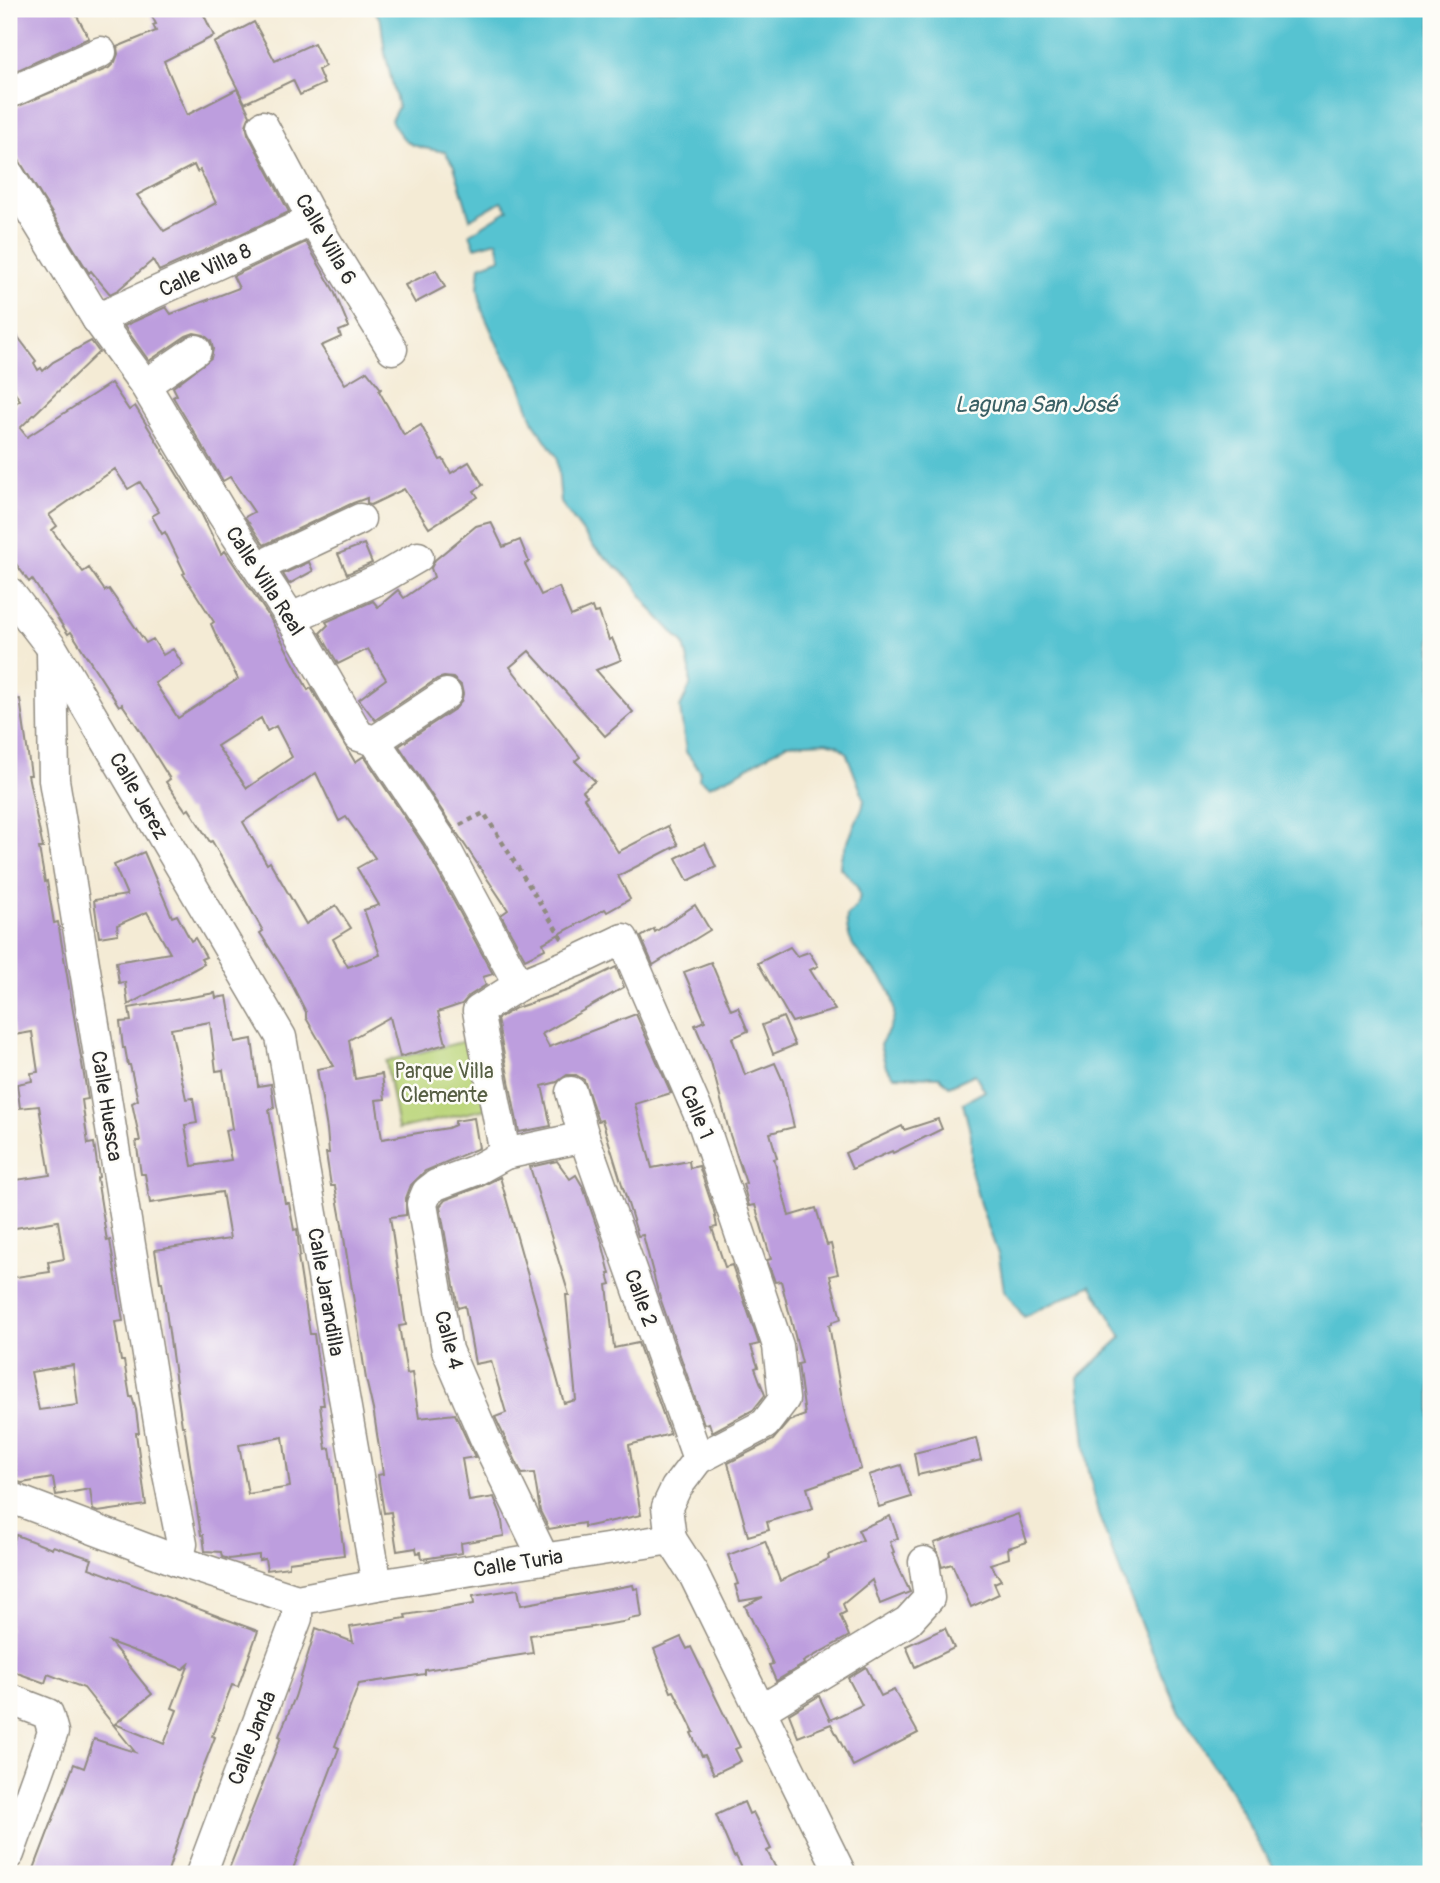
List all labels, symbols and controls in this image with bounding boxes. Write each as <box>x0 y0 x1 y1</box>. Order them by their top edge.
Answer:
street label: Calle Villa 6 <box>289 189 362 290</box>
street label: Calle Villa 8 <box>155 237 256 304</box>
water label: Laguna San José <box>955 390 1119 419</box>
street label: Calle Villa Real <box>219 521 310 641</box>
street label: Calle Jerez <box>103 748 174 845</box>
street label: Calle Huesca <box>84 1049 129 1163</box>
park label: Parque Villa Clemente <box>394 1058 494 1109</box>
street label: Calle 1 <box>674 1081 720 1143</box>
street label: Calle Jarandilla <box>301 1226 350 1358</box>
street label: Calle 2 <box>618 1266 663 1331</box>
street label: Calle 4 <box>428 1308 469 1373</box>
street label: Calle Turia <box>471 1543 565 1584</box>
street label: Calle Janda <box>222 1687 283 1789</box>

